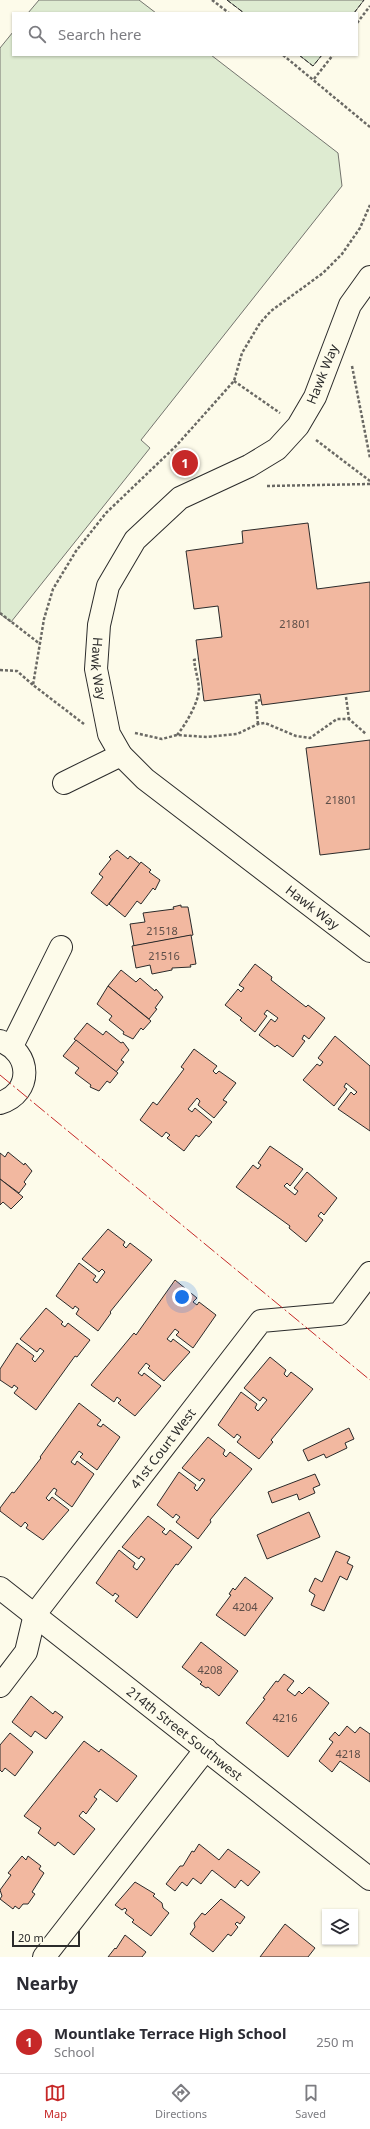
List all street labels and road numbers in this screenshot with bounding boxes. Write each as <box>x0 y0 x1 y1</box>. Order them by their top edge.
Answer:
street label: Hawk Way <box>302 341 342 407</box>
street label: Hawk Way <box>87 636 111 702</box>
street label: Hawk Way <box>282 881 344 934</box>
street label: 41st Court West <box>126 1404 200 1492</box>
street label: 214th Street Southwest <box>123 1682 247 1785</box>

